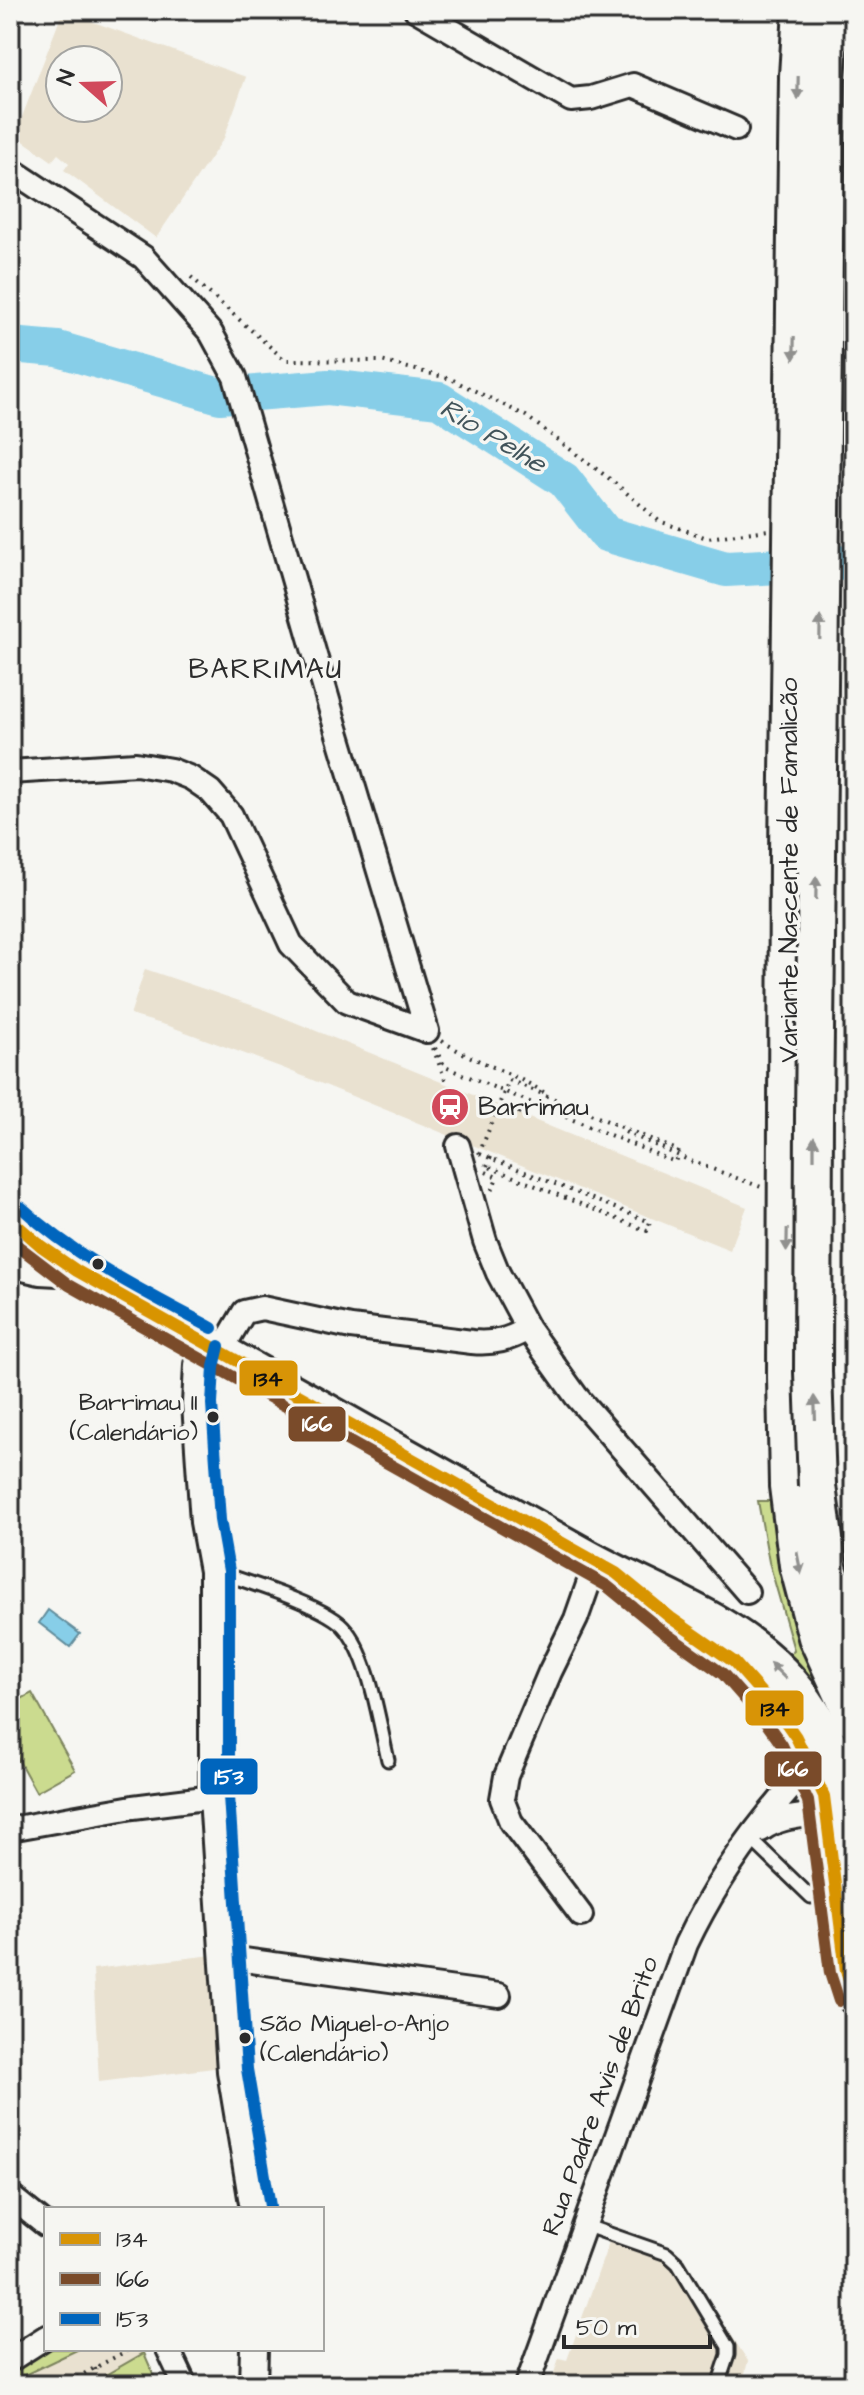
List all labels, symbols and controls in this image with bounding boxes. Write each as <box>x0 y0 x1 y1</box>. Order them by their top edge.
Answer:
north arrow <box>44 44 124 124</box>
text: N <box>50 66 84 89</box>
one-way arrow <box>792 76 804 101</box>
one-way arrow <box>787 336 800 361</box>
water label: Rio Pelhe <box>433 389 555 484</box>
one-way arrow <box>813 615 826 640</box>
district label: BARRIMAU <box>189 650 343 689</box>
street label: Variante Nascente de Famalicão <box>771 677 807 1062</box>
one-way arrow <box>810 875 823 900</box>
station icon: Barrimau <box>429 1086 471 1128</box>
place label: Barrimau <box>478 1089 589 1125</box>
one-way arrow <box>808 1135 820 1160</box>
one-way arrow <box>781 1228 793 1253</box>
unlabelled marker <box>90 1256 106 1272</box>
line badge: 134 <box>238 1359 299 1397</box>
text: 134 <box>254 1364 284 1395</box>
place label: Barrimau II (Calendário) <box>70 1386 198 1450</box>
one-way arrow <box>808 1395 821 1420</box>
line badge: 166 <box>287 1405 347 1443</box>
marker: Barrimau II (Calendário) <box>205 1409 221 1425</box>
text: 166 <box>302 1409 332 1440</box>
one-way arrow <box>793 1551 805 1576</box>
one-way arrow <box>769 1662 788 1680</box>
line badge: 134 <box>744 1689 805 1727</box>
text: 134 <box>761 1694 791 1725</box>
line badge: 166 <box>763 1750 823 1788</box>
text: 166 <box>778 1754 808 1785</box>
line badge: 153 <box>199 1757 259 1796</box>
text: 153 <box>214 1762 245 1793</box>
street label: Rua Padre Avis de Brito <box>533 1951 667 2241</box>
place label: São Miguel-o-Anjo (Calendário) <box>260 2007 450 2071</box>
marker: São Miguel-o-Anjo (Calendário) <box>237 2030 253 2046</box>
legend <box>44 2207 324 2351</box>
text: 134 <box>116 2223 148 2257</box>
text: 166 <box>116 2263 149 2297</box>
scale bar <box>564 2299 710 2349</box>
text: 153 <box>116 2303 148 2337</box>
text: 50 m <box>576 2311 637 2345</box>

